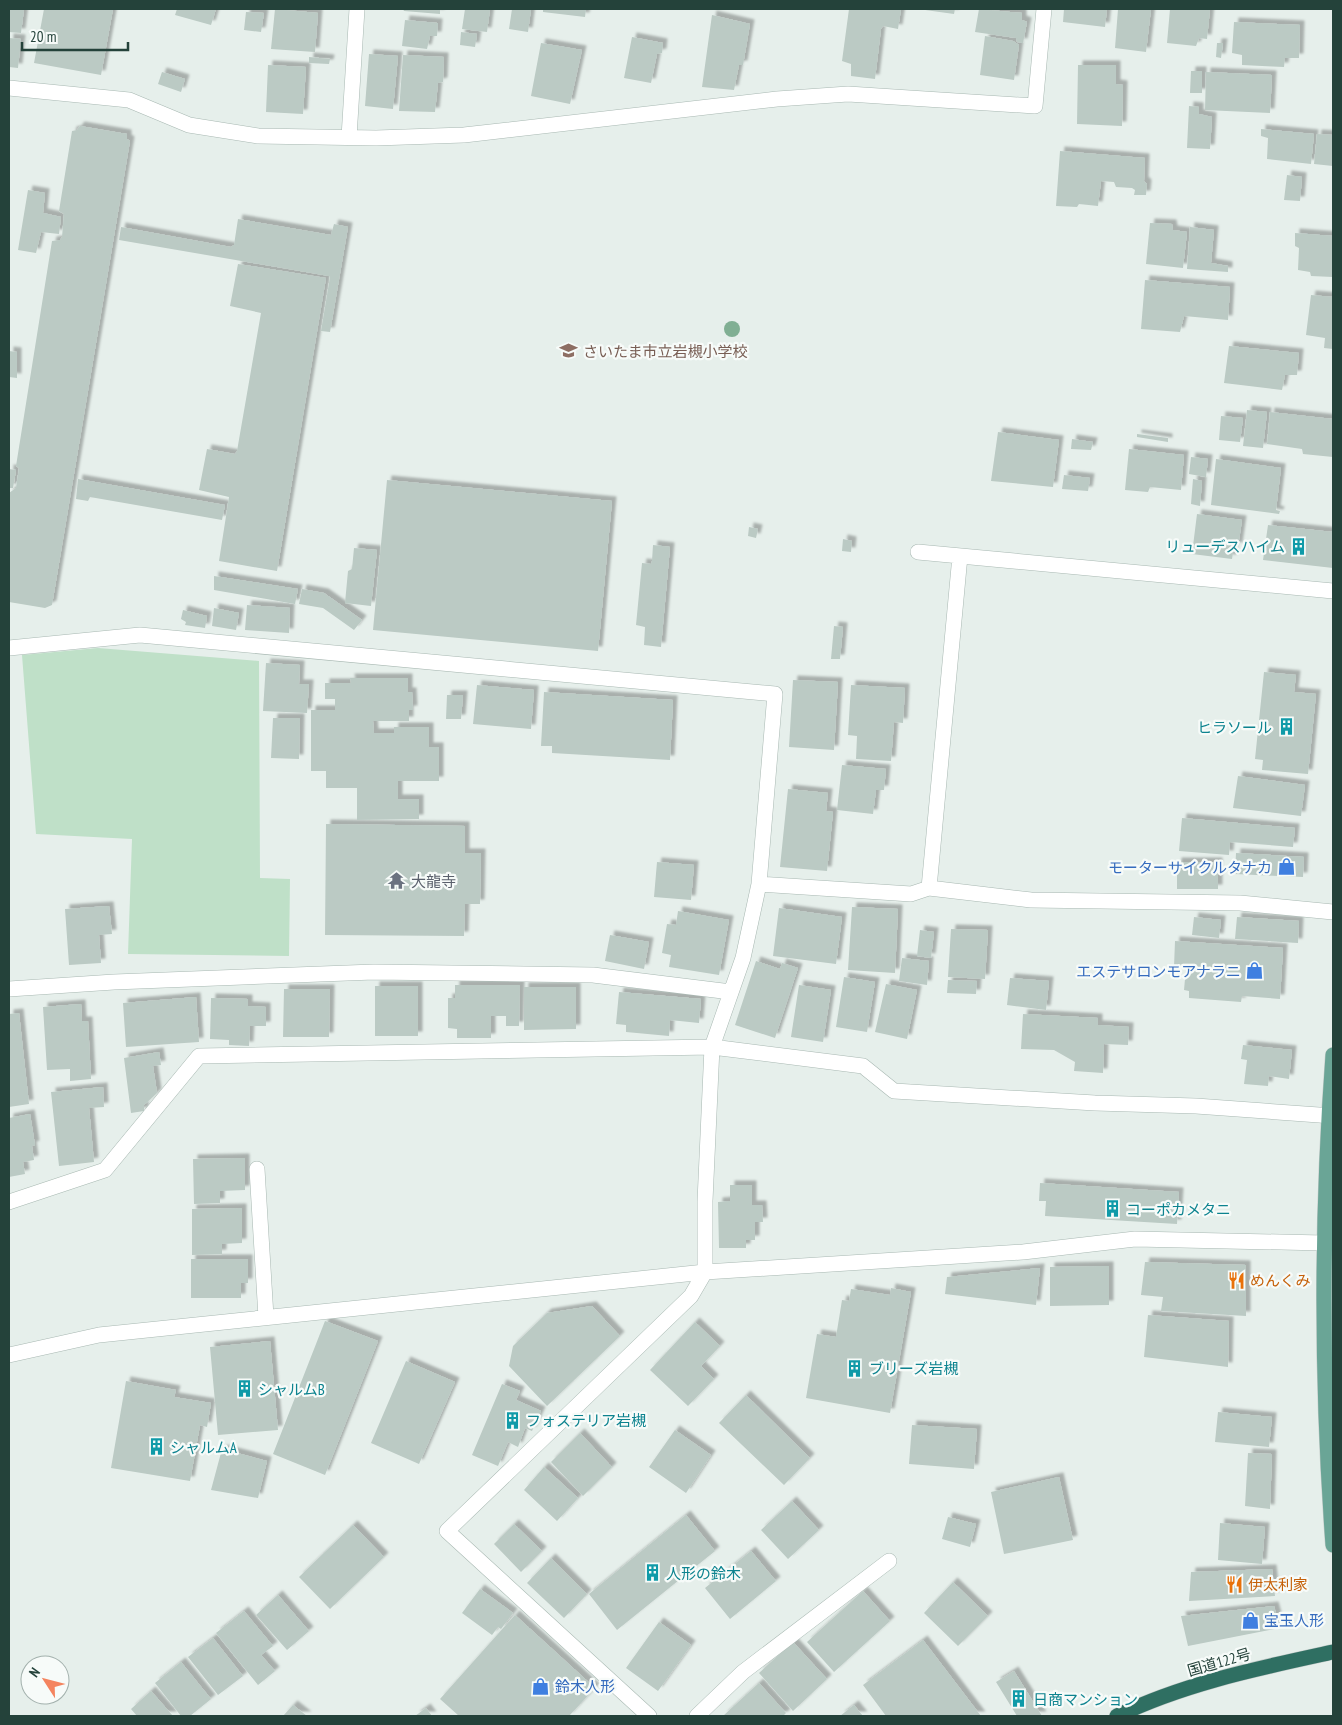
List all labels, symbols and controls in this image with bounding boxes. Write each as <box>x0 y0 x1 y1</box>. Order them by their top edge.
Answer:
scale bar <box>22 20 129 52</box>
text: 20 m <box>30 27 56 46</box>
school or university icon: さいたま市立岩槻小学校 <box>559 341 579 361</box>
place label: さいたま市立岩槻小学校 <box>583 342 748 361</box>
building icon: リューデスハイム <box>1289 536 1309 556</box>
place label: リューデスハイム <box>1166 537 1285 556</box>
building icon: ヒラソール <box>1276 717 1296 737</box>
place label: ヒラソール <box>1197 718 1272 737</box>
shop icon: モーターサイクルタナカ <box>1276 857 1296 877</box>
place label: モーターサイクルタナカ <box>1108 858 1272 877</box>
temple icon: 大龍寺 <box>387 871 407 891</box>
place label: 大龍寺 <box>411 872 456 891</box>
shop icon: エステサロンモアナラニ <box>1245 961 1265 981</box>
place label: エステサロンモアナラニ <box>1076 962 1241 981</box>
building icon: コーポカメタニ <box>1102 1199 1122 1219</box>
place label: コーポカメタニ <box>1126 1200 1231 1219</box>
restaurant icon: めんくみ <box>1226 1270 1246 1290</box>
place label: めんくみ <box>1250 1271 1311 1290</box>
building icon: ブリーズ岩槻 <box>845 1358 865 1378</box>
place label: ブリーズ岩槻 <box>869 1359 958 1378</box>
building icon: シャルムB <box>234 1379 254 1399</box>
place label: シャルムB <box>258 1380 325 1399</box>
building icon: フォステリア岩槻 <box>502 1410 522 1430</box>
place label: フォステリア岩槻 <box>526 1411 646 1430</box>
building icon: シャルムA <box>146 1437 166 1457</box>
place label: シャルムA <box>170 1438 238 1457</box>
building icon: 人形の鈴木 <box>642 1563 662 1583</box>
place label: 人形の鈴木 <box>666 1564 741 1583</box>
restaurant icon: 伊太利家 <box>1224 1574 1244 1594</box>
place label: 伊太利家 <box>1248 1575 1308 1594</box>
shop icon: 宝玉人形 <box>1240 1610 1260 1630</box>
place label: 宝玉人形 <box>1264 1611 1324 1630</box>
street label: 国道122号 <box>1185 1644 1253 1680</box>
north arrow <box>20 1655 70 1705</box>
text: N <box>25 1664 44 1681</box>
shop icon: 鈴木人形 <box>531 1676 551 1696</box>
place label: 鈴木人形 <box>555 1677 615 1696</box>
building icon: 日商マンション <box>1009 1689 1029 1709</box>
place label: 日商マンション <box>1033 1690 1138 1709</box>

